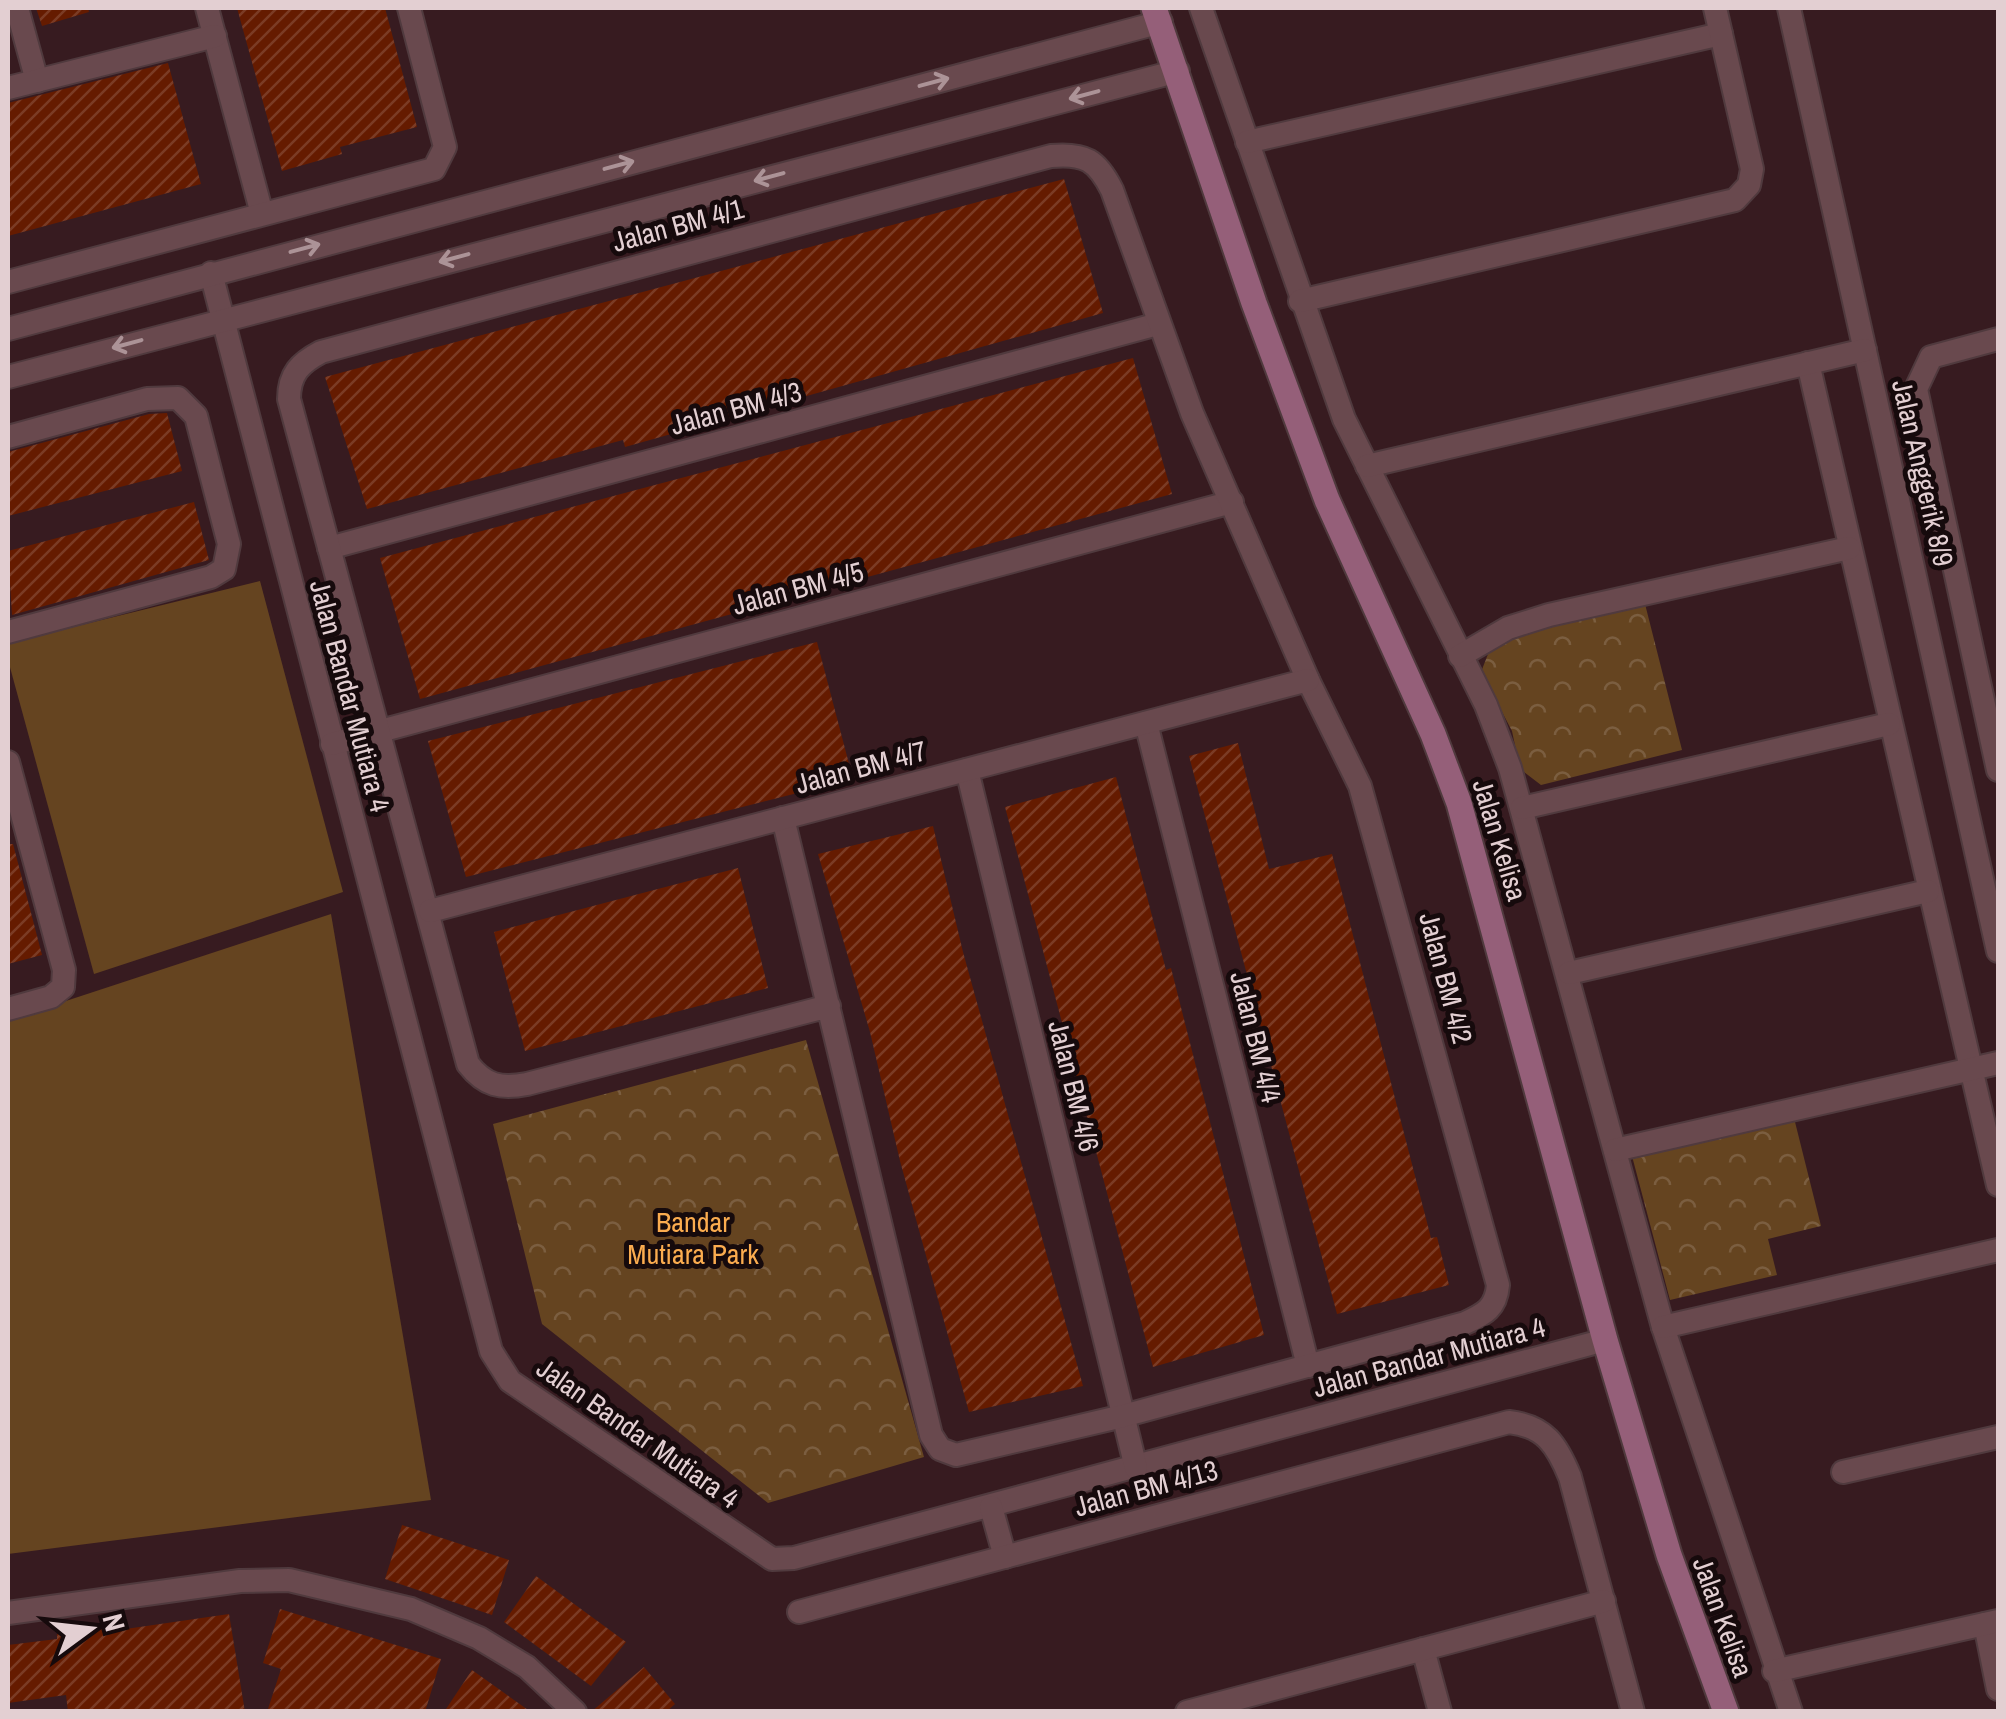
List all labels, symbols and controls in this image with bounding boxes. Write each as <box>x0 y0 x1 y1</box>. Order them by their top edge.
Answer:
one-way arrow <box>917 72 949 91</box>
one-way arrow <box>1069 87 1100 106</box>
one-way arrow <box>603 155 634 174</box>
one-way arrow <box>754 168 785 187</box>
street label: Jalan BM 4/1 <box>608 189 748 261</box>
one-way arrow <box>289 238 320 257</box>
one-way arrow <box>439 250 471 268</box>
one-way arrow <box>112 336 144 354</box>
street label: Jalan BM 4/3 <box>666 372 806 444</box>
street label: Jalan Anggerik 8/9 <box>1883 376 1963 570</box>
street label: Jalan BM 4/5 <box>728 552 868 624</box>
street label: Jalan Bandar Mutiara 4 <box>301 576 399 816</box>
street label: Jalan BM 4/7 <box>791 731 931 803</box>
street label: Jalan Kelisa <box>1464 775 1537 906</box>
street label: Jalan BM 4/2 <box>1410 908 1482 1048</box>
street label: Jalan BM 4/4 <box>1221 967 1291 1107</box>
street label: Jalan BM 4/6 <box>1039 1016 1109 1156</box>
park label: Bandar Mutiara Park <box>627 1203 759 1273</box>
street label: Jalan Bandar Mutiara 4 <box>1309 1308 1549 1406</box>
street label: Jalan Bandar Mutiara 4 <box>529 1349 747 1517</box>
street label: Jalan BM 4/13 <box>1070 1451 1222 1525</box>
street label: Jalan Kelisa <box>1684 1552 1762 1682</box>
north arrow <box>40 1579 140 1679</box>
text: N <box>94 1610 135 1635</box>

